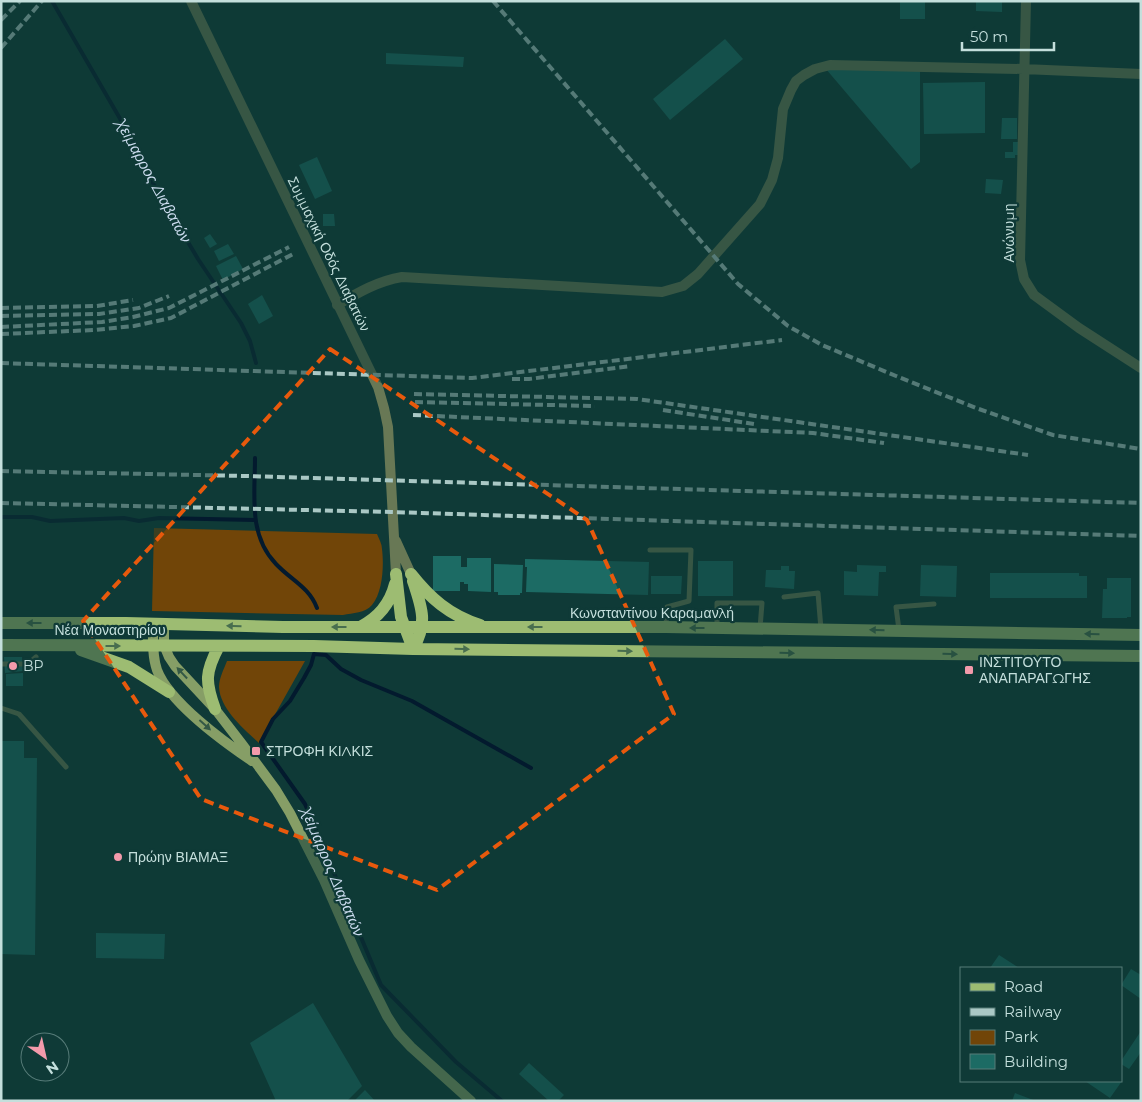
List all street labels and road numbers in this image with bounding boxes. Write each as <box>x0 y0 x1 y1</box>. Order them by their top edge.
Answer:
street label: Συμμαχική Οδός Διαβατών <box>284 174 374 334</box>
street label: Ανώνυμη <box>1000 204 1018 262</box>
street label: Κωνσταντίνου Καραμανλή <box>570 604 734 622</box>
street label: Νέα Μοναστηρίου <box>54 621 166 639</box>

